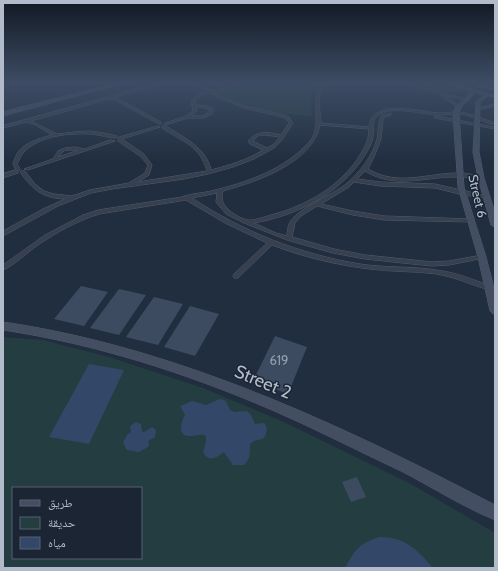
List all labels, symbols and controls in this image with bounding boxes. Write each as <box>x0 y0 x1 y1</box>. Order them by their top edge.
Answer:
street label: Street 6 <box>465 173 491 219</box>
house number: 619 <box>270 352 288 368</box>
street label: Street 2 <box>231 360 295 404</box>
legend <box>12 487 142 559</box>
text: طريق <box>48 495 73 510</box>
text: حديقة <box>48 515 76 530</box>
text: مياه <box>48 535 66 550</box>

